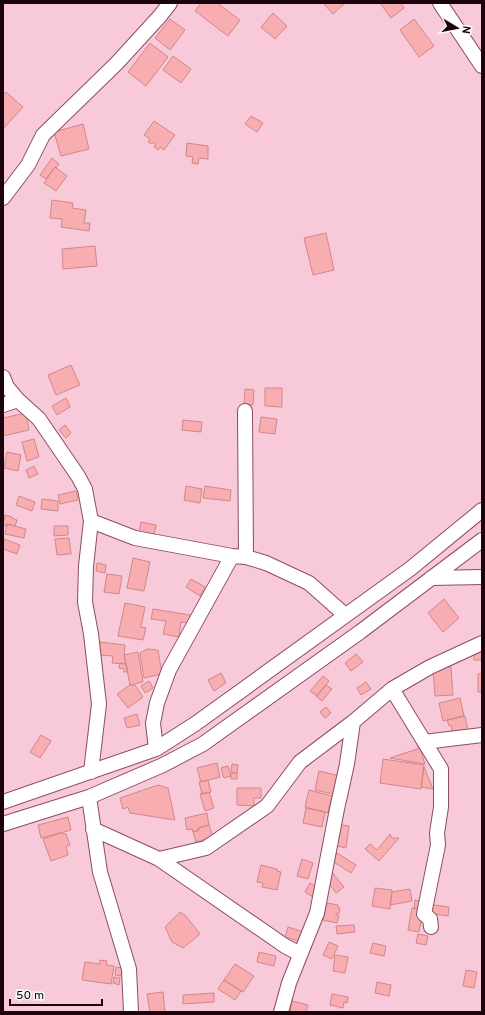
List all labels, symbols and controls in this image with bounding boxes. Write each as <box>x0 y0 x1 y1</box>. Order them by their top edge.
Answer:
north arrow <box>437 8 477 48</box>
text: N <box>458 24 473 35</box>
scale bar <box>10 981 102 1007</box>
text: 50 m <box>16 988 44 1004</box>

